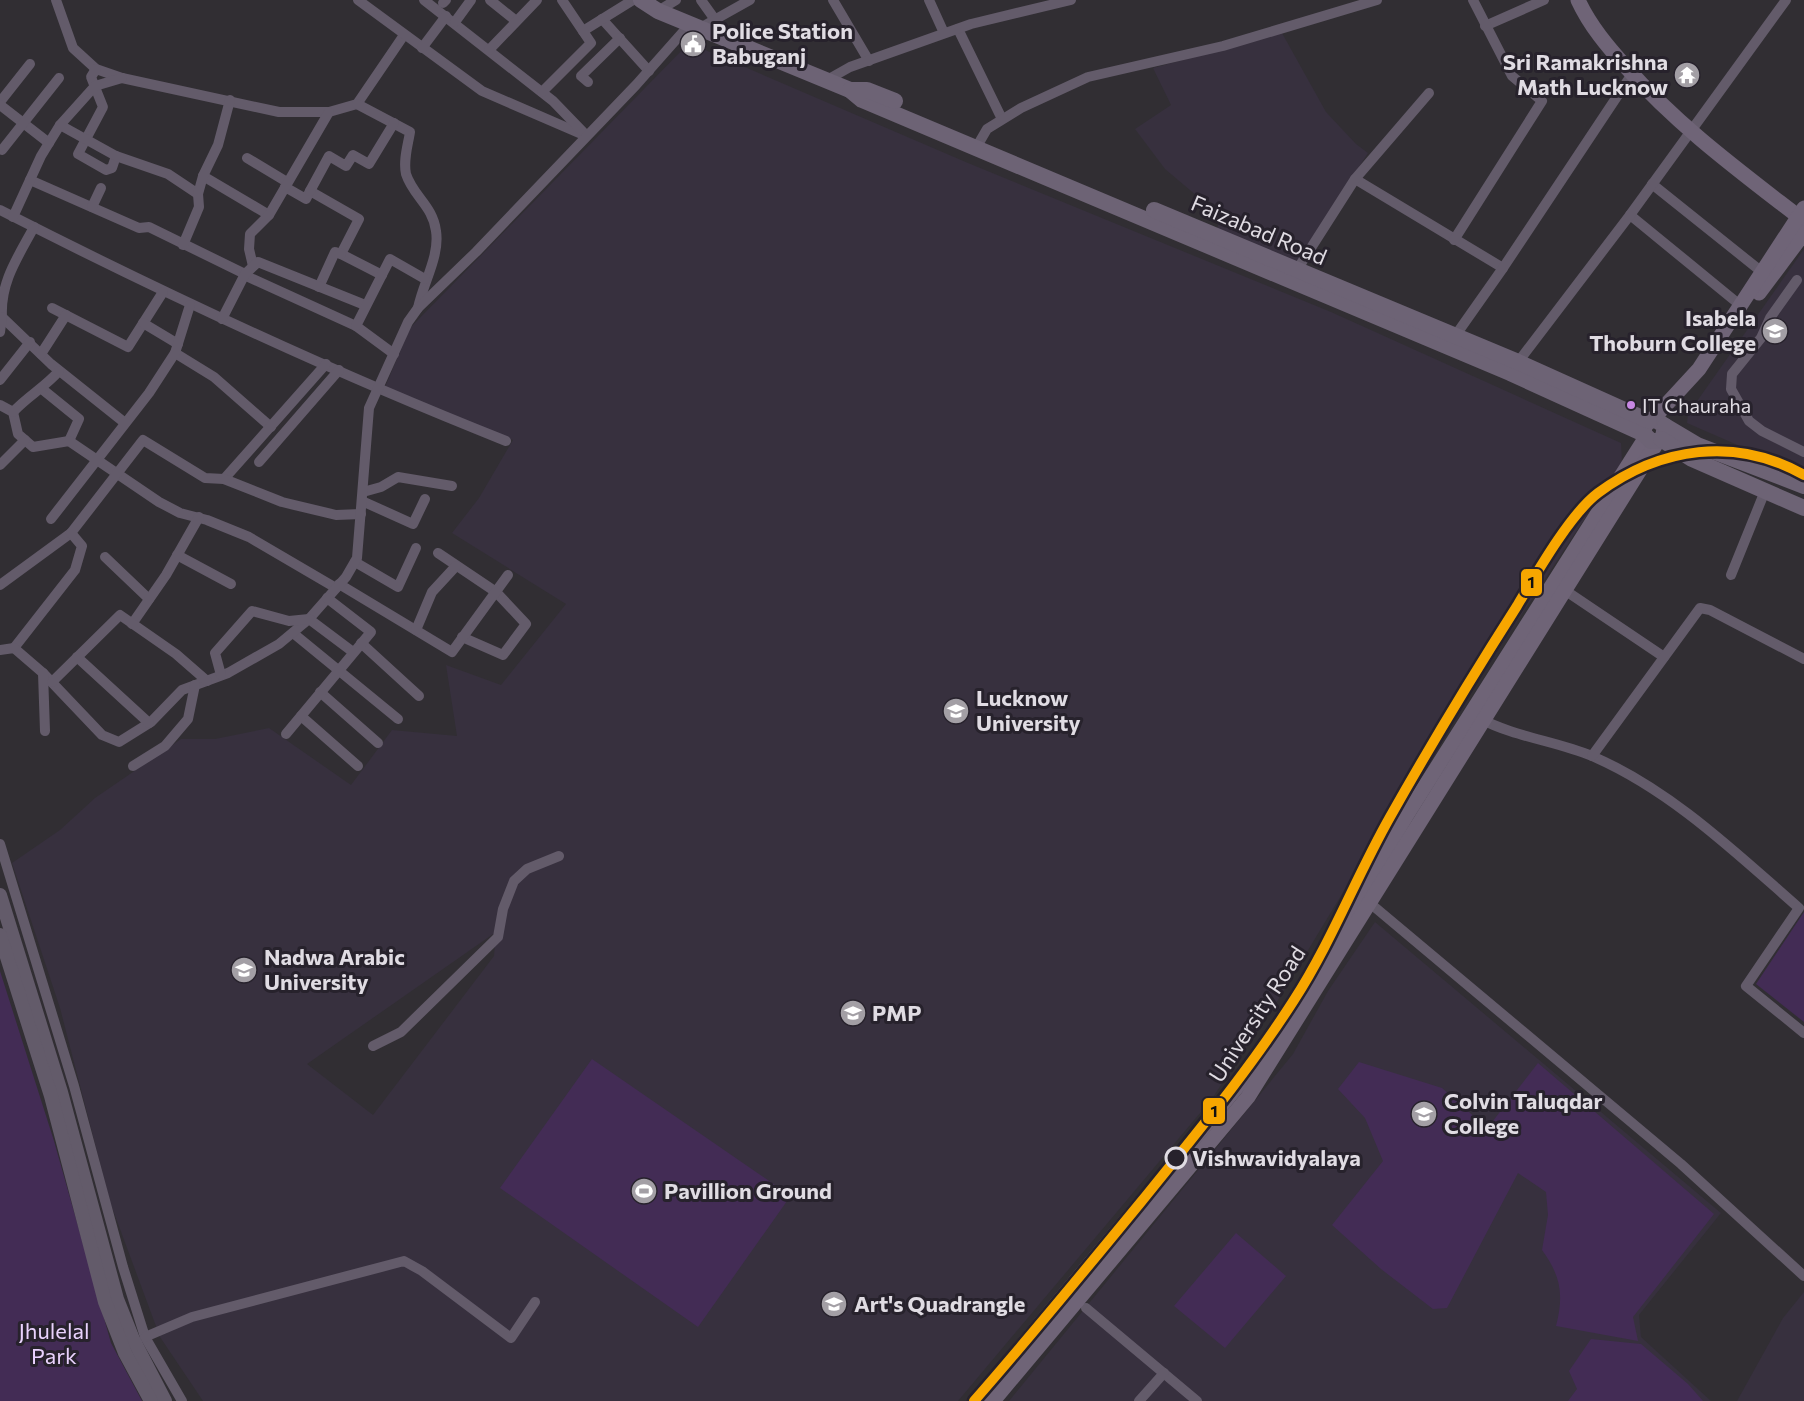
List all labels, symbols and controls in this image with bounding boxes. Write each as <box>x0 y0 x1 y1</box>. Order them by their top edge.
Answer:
place label: Police Station Babuganj <box>712 17 853 69</box>
public building icon: Police Station Babuganj <box>678 29 708 59</box>
place label: Sri Ramakrishna Math Lucknow <box>1503 48 1668 100</box>
temple icon: Sri Ramakrishna Math Lucknow <box>1672 60 1702 90</box>
street label: Faizabad Road <box>1187 189 1331 270</box>
place label: Isabela Thoburn College <box>1589 304 1756 356</box>
school or university icon: Isabela Thoburn College <box>1760 316 1790 346</box>
place label: IT Chauraha <box>1642 393 1751 417</box>
marker: IT Chauraha <box>1625 399 1637 411</box>
line badge: 1 <box>1520 568 1543 597</box>
text: 1 <box>1527 572 1535 591</box>
place label: Lucknow University <box>976 684 1080 736</box>
school or university icon: Lucknow University <box>941 696 971 726</box>
street label: University Road <box>1203 941 1311 1087</box>
place label: Nadwa Arabic University <box>264 943 405 995</box>
school or university icon: Nadwa Arabic University <box>229 955 259 985</box>
school or university icon: PMP <box>838 998 868 1028</box>
place label: PMP <box>872 999 921 1026</box>
place label: Colvin Taluqdar College <box>1444 1087 1603 1139</box>
line badge: 1 <box>1202 1097 1226 1125</box>
school or university icon: Colvin Taluqdar College <box>1409 1099 1439 1129</box>
text: 1 <box>1210 1101 1218 1120</box>
place label: Vishwavidyalaya <box>1192 1144 1361 1171</box>
marker: Vishwavidyalaya <box>1165 1147 1187 1169</box>
sports icon: Pavillion Ground <box>629 1176 659 1206</box>
place label: Pavillion Ground <box>664 1177 832 1204</box>
school or university icon: Art's Quadrangle <box>819 1289 849 1319</box>
place label: Art's Quadrangle <box>854 1290 1025 1317</box>
park label: Jhulelal Park <box>18 1317 90 1369</box>

